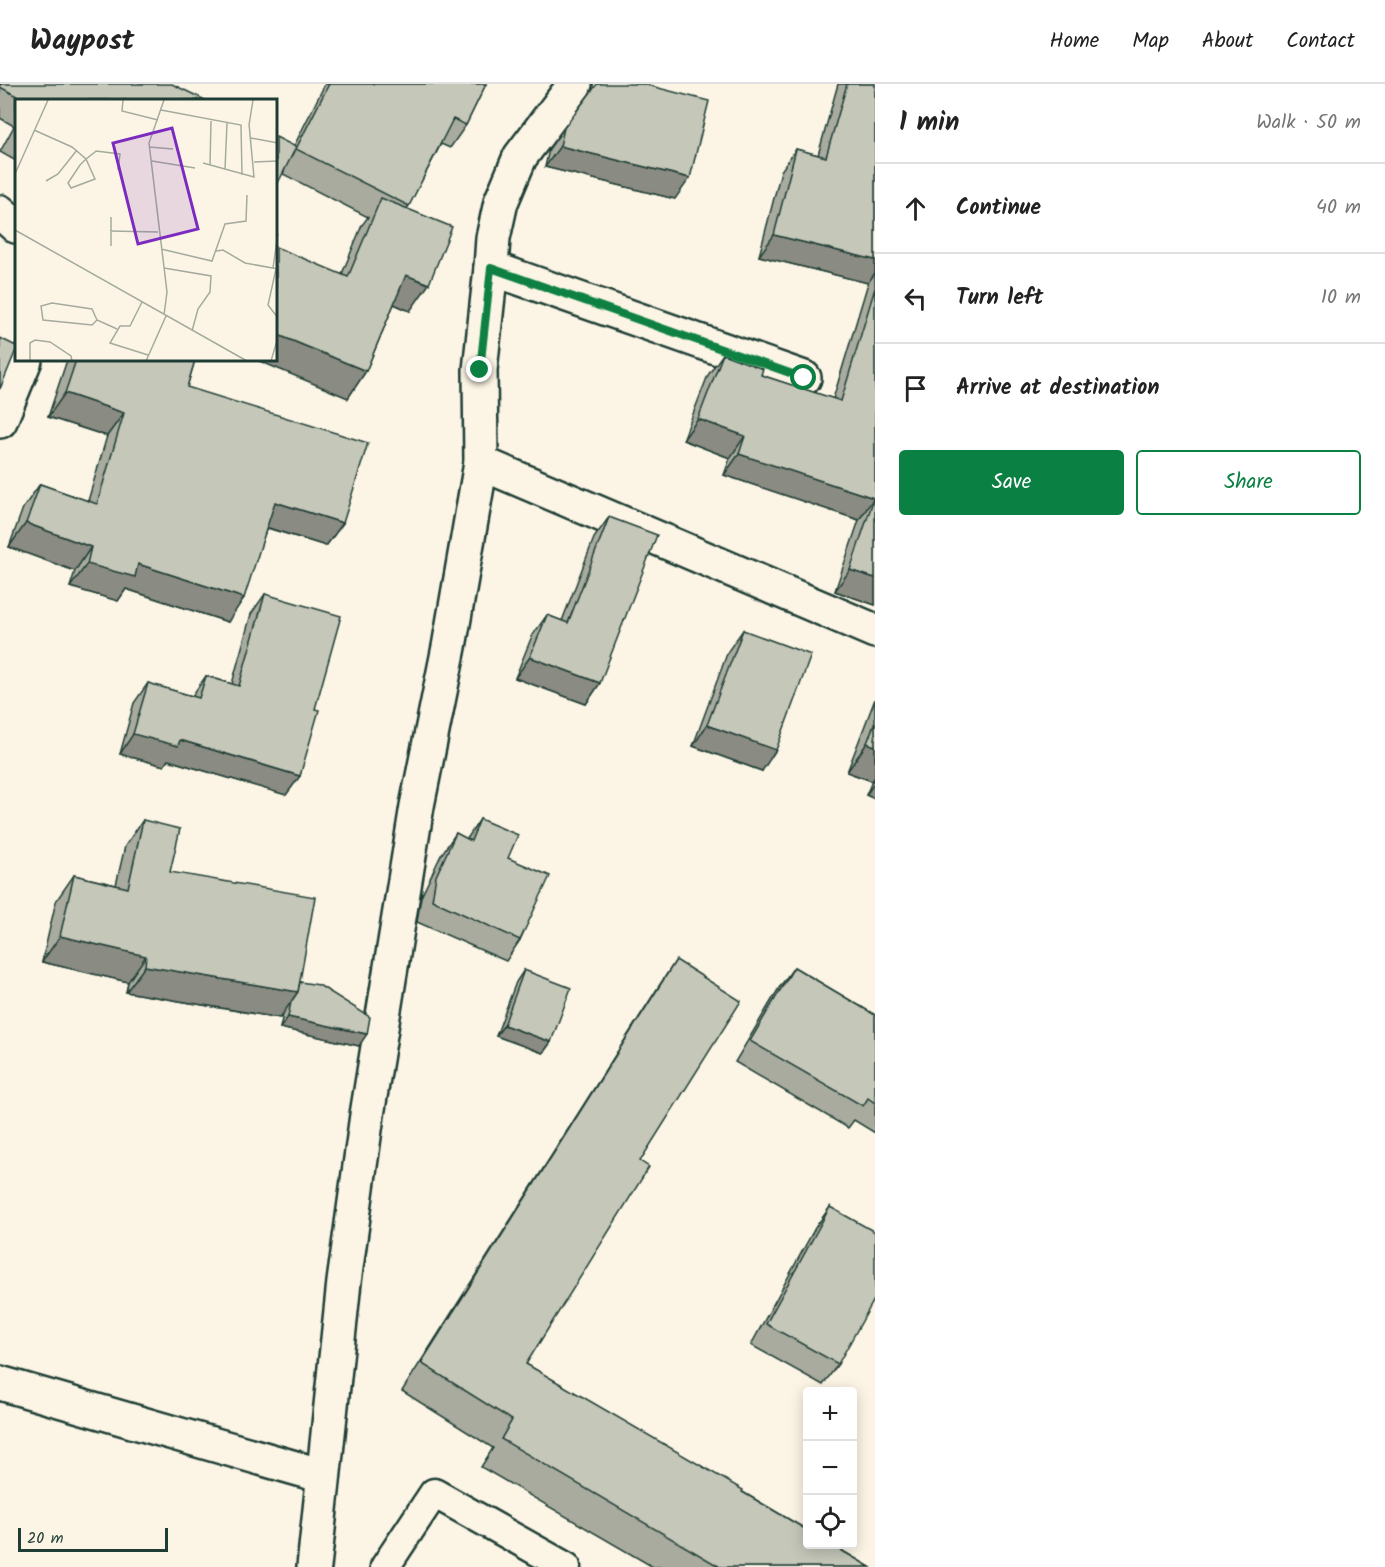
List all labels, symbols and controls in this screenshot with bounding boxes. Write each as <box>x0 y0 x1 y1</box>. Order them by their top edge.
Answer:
text: Waypost <box>30 19 134 64</box>
text: Home <box>1050 25 1099 58</box>
text: Map <box>1132 25 1169 58</box>
text: About <box>1202 25 1253 58</box>
text: Contact <box>1286 25 1355 58</box>
inset map <box>15 99 278 362</box>
text: 1 min <box>899 102 959 144</box>
text: Walk · 50 m <box>1256 107 1361 139</box>
text: Continue <box>956 191 1041 226</box>
icon: ahead <box>899 192 932 225</box>
text: 40 m <box>1316 192 1361 224</box>
text: Turn left <box>956 281 1043 316</box>
icon: left <box>899 282 932 315</box>
text: 10 m <box>1321 282 1361 314</box>
route end <box>466 356 492 382</box>
route start <box>790 364 816 390</box>
text: Arrive at destination <box>956 371 1159 406</box>
icon: arrive <box>899 372 932 405</box>
button: Save <box>899 450 1124 515</box>
button: Share <box>1136 450 1361 515</box>
map controls <box>803 1387 857 1549</box>
button: + <box>803 1387 857 1441</box>
button: − <box>803 1441 857 1495</box>
button: locate <box>803 1495 857 1549</box>
scale bar <box>18 1525 168 1552</box>
text: 20 m <box>27 1526 63 1551</box>

